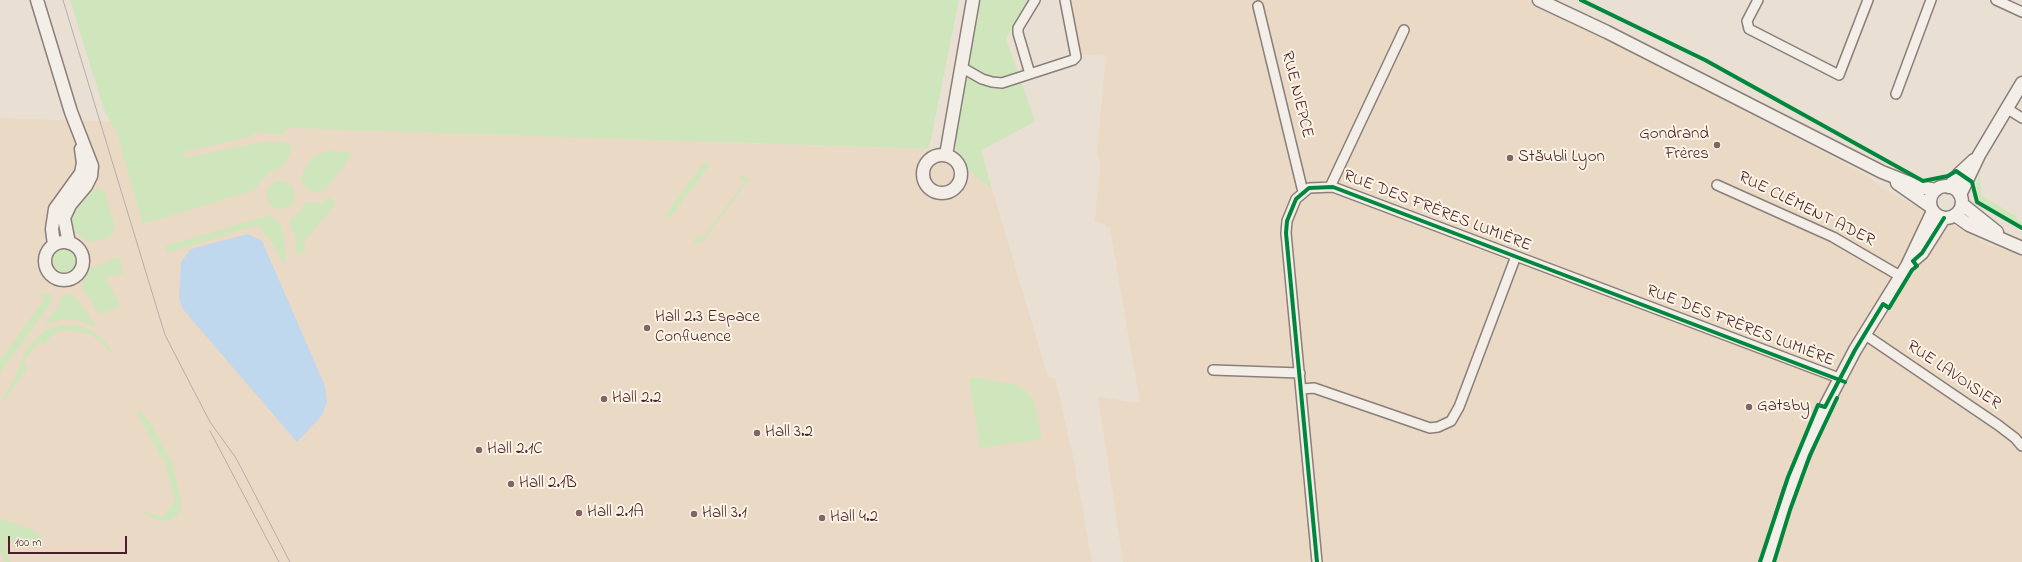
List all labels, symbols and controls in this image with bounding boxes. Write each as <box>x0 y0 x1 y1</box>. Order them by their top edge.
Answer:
street label: RUE NIEPCE <box>1275 49 1317 141</box>
place label: Gondrand Frères <box>1639 125 1709 165</box>
marker: Gondrand Frères <box>1712 140 1722 150</box>
place label: Stäubli Lyon <box>1518 148 1605 168</box>
marker: Stäubli Lyon <box>1505 153 1515 163</box>
street label: RUE DES FRÈRES LUMIÈRE <box>1340 167 1534 257</box>
street label: RUE CLÉMENT ADER <box>1734 168 1878 252</box>
street label: RUE DES FRÈRES LUMIÈRE <box>1643 282 1837 372</box>
place label: Hall 2.3 Espace Confluence <box>655 308 760 348</box>
marker: Hall 2.3 Espace Confluence <box>642 323 652 333</box>
street label: RUE LAVOISIER <box>1902 337 2004 415</box>
place label: Hall 2.2 <box>612 389 661 409</box>
marker: Hall 2.2 <box>599 394 609 404</box>
place label: Gatsby <box>1757 397 1810 417</box>
marker: Gatsby <box>1744 402 1754 412</box>
place label: Hall 3.2 <box>765 423 813 443</box>
marker: Hall 3.2 <box>752 428 762 438</box>
place label: Hall 2.1C <box>487 440 543 460</box>
marker: Hall 2.1C <box>474 445 484 455</box>
place label: Hall 2.1B <box>519 474 577 494</box>
marker: Hall 2.1B <box>506 479 516 489</box>
place label: Hall 2.1A <box>587 503 644 523</box>
place label: Hall 3.1 <box>702 504 747 524</box>
marker: Hall 2.1A <box>574 508 584 518</box>
place label: Hall 4.2 <box>830 508 878 528</box>
marker: Hall 3.1 <box>689 509 699 519</box>
marker: Hall 4.2 <box>817 513 827 523</box>
scale bar <box>10 528 129 554</box>
text: 100 m <box>15 534 42 552</box>

